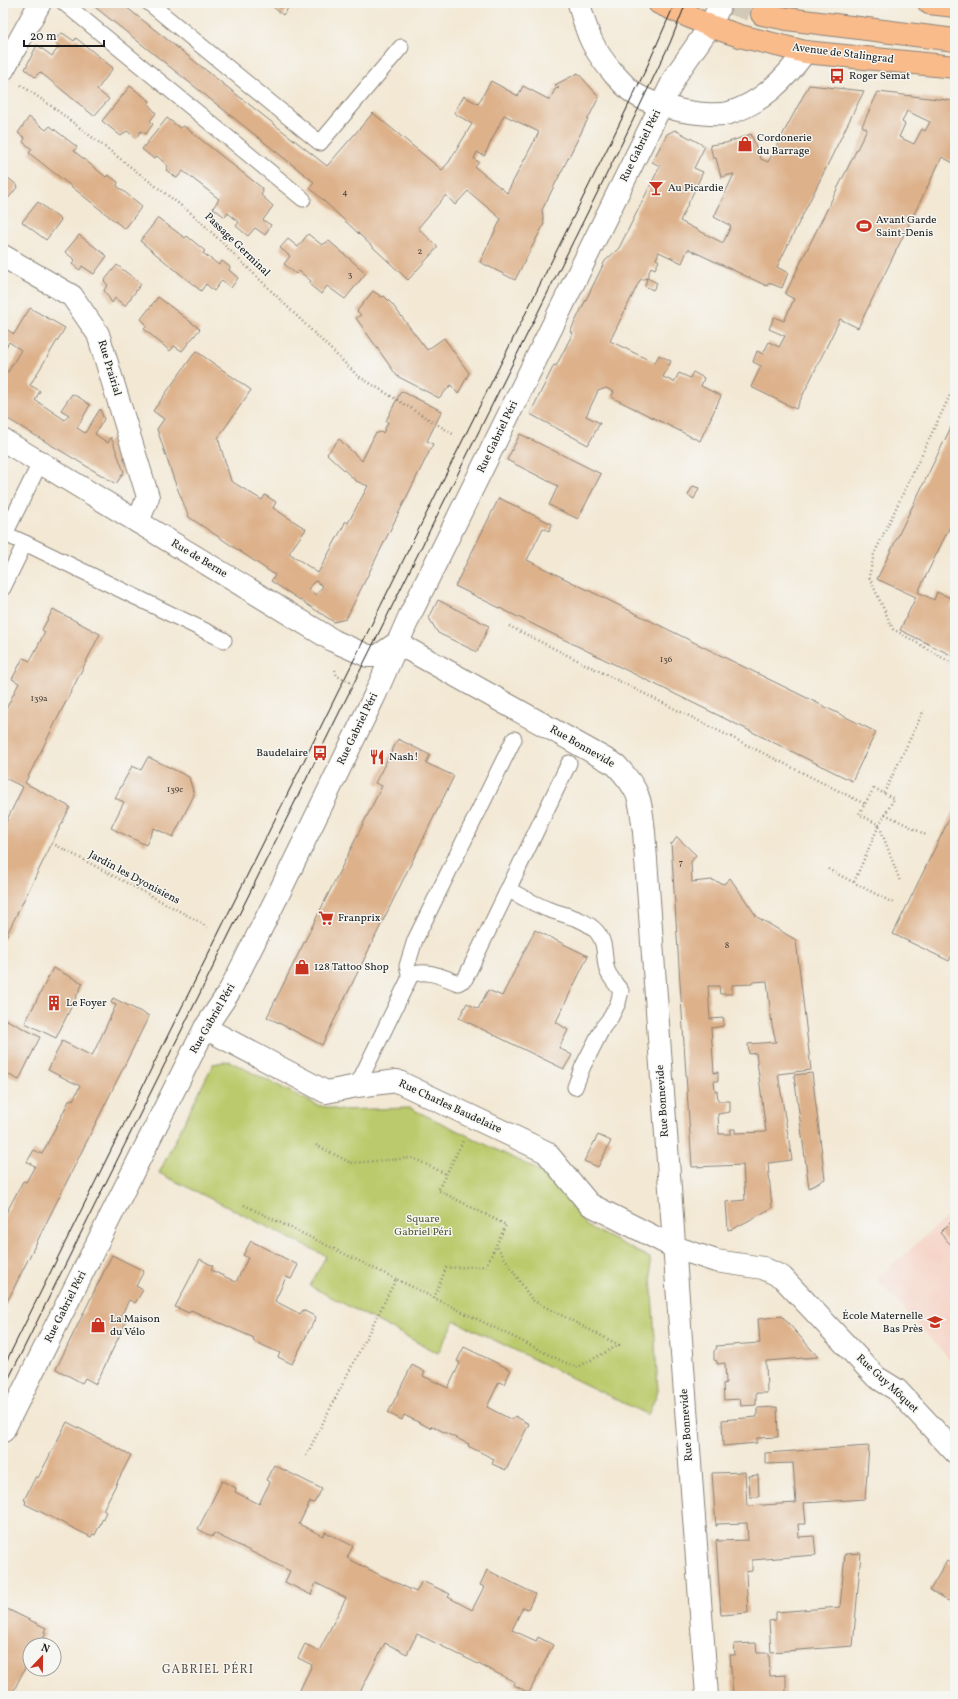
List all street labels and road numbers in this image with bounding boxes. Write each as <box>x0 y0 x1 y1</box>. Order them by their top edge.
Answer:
street label: Avenue de Stalingrad <box>791 40 895 68</box>
street label: Rue Gabriel Péri <box>617 107 665 185</box>
street label: Passage Germinal <box>201 210 273 280</box>
street label: Rue Prairial <box>93 338 125 398</box>
street label: Rue Gabriel Péri <box>474 398 522 476</box>
street label: Rue de Berne <box>168 536 230 582</box>
street label: Rue Gabriel Péri <box>334 690 382 768</box>
street label: Rue Bonnevide <box>547 722 617 772</box>
street label: Jardin les Dyonisiens <box>86 848 183 909</box>
street label: Rue Gabriel Péri <box>187 981 239 1057</box>
street label: Rue Bonnevide <box>653 1064 673 1138</box>
street label: Rue Charles Baudelaire <box>396 1076 504 1138</box>
street label: Rue Gabriel Péri <box>41 1269 91 1345</box>
street label: Rue Guy Môquet <box>853 1351 921 1417</box>
street label: Rue Bonnevide <box>677 1388 697 1462</box>

